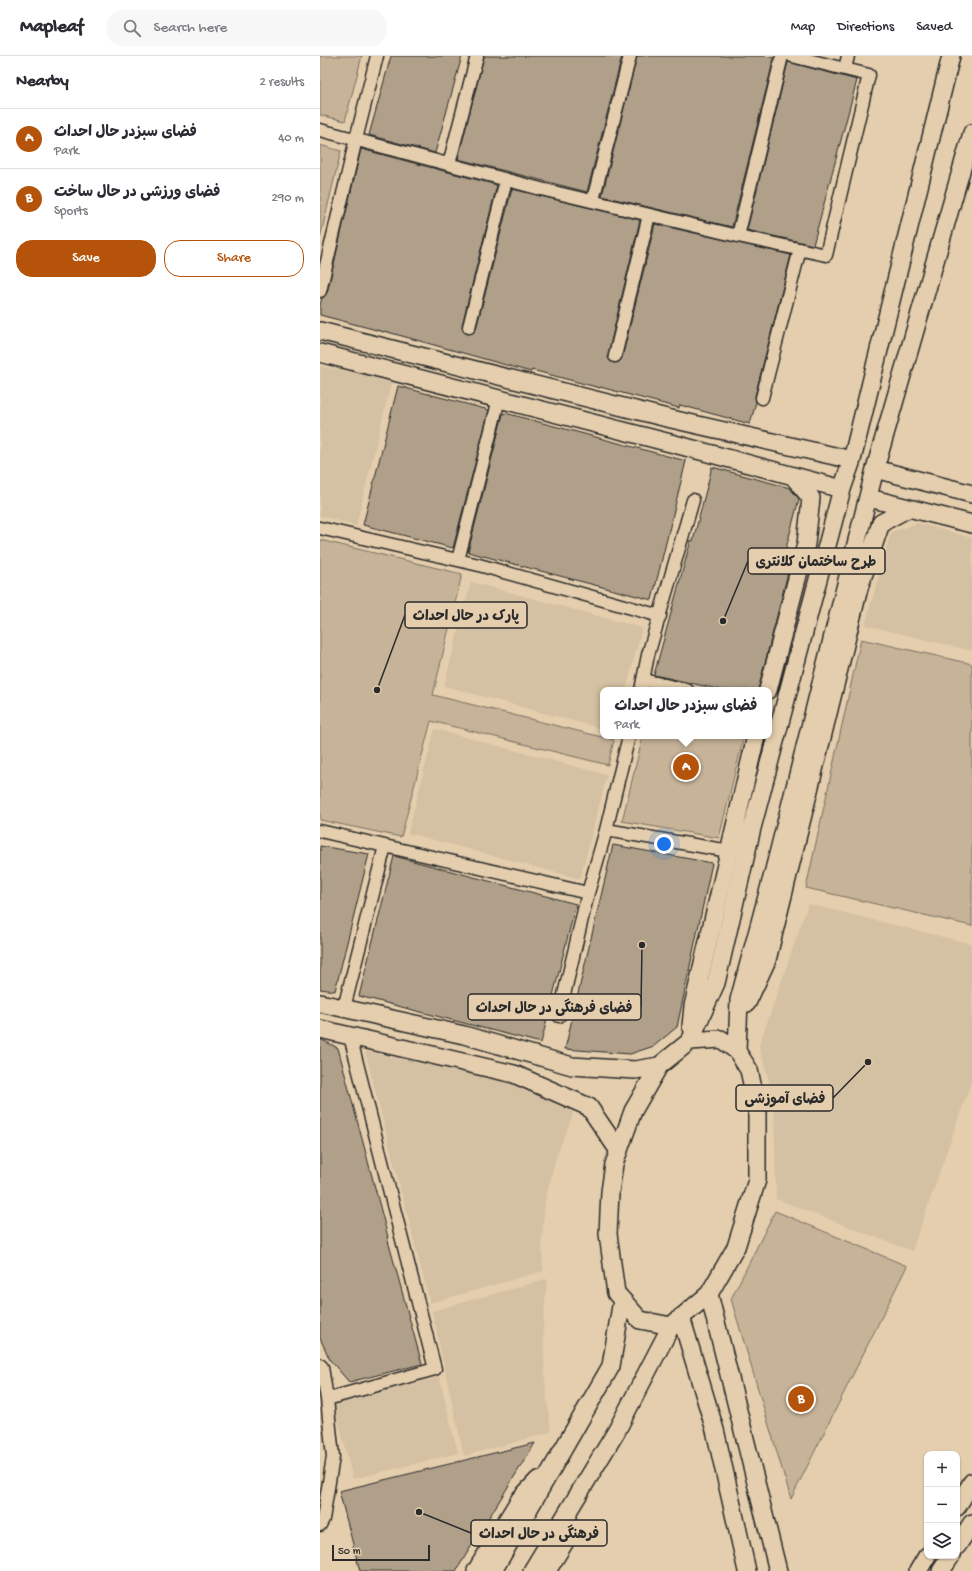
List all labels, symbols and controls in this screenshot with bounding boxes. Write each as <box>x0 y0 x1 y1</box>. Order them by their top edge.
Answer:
search box <box>107 10 387 46</box>
text: Mapleaf <box>20 16 83 39</box>
icon: search <box>121 17 143 39</box>
text: Search here <box>153 19 227 37</box>
text: Map <box>791 19 815 36</box>
text: Directions <box>837 19 894 36</box>
text: Saved <box>916 19 952 36</box>
text: Nearby <box>16 72 69 92</box>
text: 2 results <box>259 75 304 90</box>
text: فضای سبزدر حال احداث <box>54 124 197 142</box>
text: A <box>25 131 33 146</box>
text: 40 m <box>278 131 304 146</box>
text: Park <box>54 144 79 159</box>
text: فضای ورزشی در حال ساخت <box>54 184 220 202</box>
text: B <box>26 191 32 206</box>
text: 290 m <box>271 191 304 206</box>
text: Sports <box>54 204 88 219</box>
button: Save <box>16 240 156 277</box>
button: Share <box>164 240 304 277</box>
callout: طرح ساختمان کلانتری <box>748 548 885 574</box>
text: طرح ساختمان کلانتری <box>756 555 876 572</box>
callout: پارک در حال احداث <box>405 602 527 628</box>
text: پارک در حال احداث <box>413 609 519 626</box>
popup <box>600 687 772 739</box>
text: فضای سبزدر حال احداث <box>615 698 757 716</box>
text: Park <box>615 718 639 733</box>
pin: A <box>673 752 699 782</box>
your location <box>654 834 674 854</box>
callout: فضای فرهنگی در حال احداث <box>468 994 641 1020</box>
text: فضای فرهنگی در حال احداث <box>476 998 632 1018</box>
callout: فضای آموزشی <box>736 1085 833 1111</box>
text: فضای آموزشی <box>745 1090 825 1109</box>
pin: B <box>788 1384 814 1414</box>
map controls <box>924 1451 960 1559</box>
button: + <box>924 1451 960 1487</box>
button: − <box>924 1487 960 1523</box>
callout: فرهنگی در حال احداث <box>471 1520 607 1546</box>
button: layers <box>924 1523 960 1559</box>
text: فرهنگی در حال احداث <box>479 1524 599 1544</box>
scale bar <box>332 1543 430 1562</box>
text: 50 m <box>338 1546 360 1558</box>

